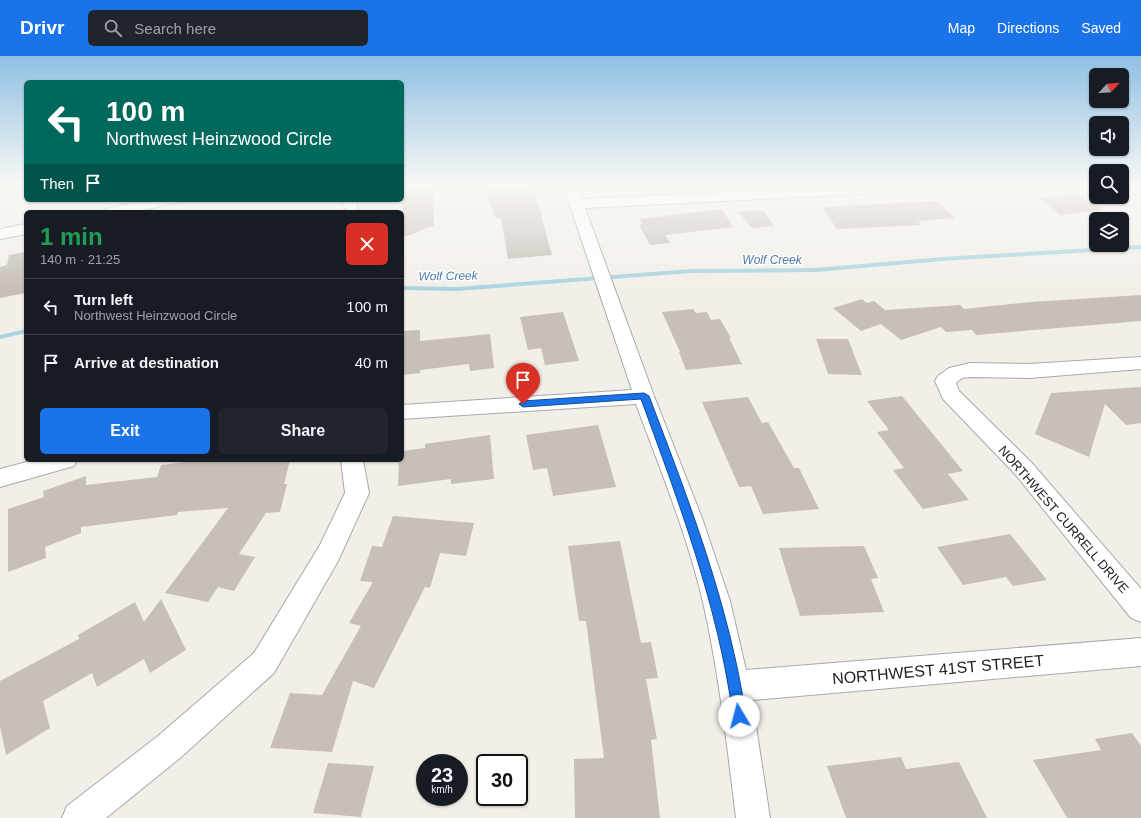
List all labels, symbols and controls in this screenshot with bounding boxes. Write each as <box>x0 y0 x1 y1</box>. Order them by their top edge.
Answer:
search box <box>88 10 368 46</box>
text: Drivr <box>20 17 64 38</box>
icon: search <box>102 17 124 39</box>
text: Search here <box>134 20 216 37</box>
text: Map <box>948 20 975 36</box>
text: Directions <box>997 20 1059 36</box>
text: Saved <box>1081 20 1121 36</box>
north arrow <box>1089 68 1129 108</box>
map controls <box>1089 68 1129 252</box>
icon: left <box>40 96 92 148</box>
text: 100 m <box>106 96 185 127</box>
button: sound <box>1089 116 1129 156</box>
text: Northwest Heinzwood Circle <box>106 129 332 149</box>
button: search <box>1089 164 1129 204</box>
icon: arrive <box>82 172 104 194</box>
text: Then <box>40 175 74 192</box>
button: layers <box>1089 212 1129 252</box>
text: 1 min <box>40 223 103 250</box>
button: close <box>346 223 388 265</box>
text: 140 m · 21:25 <box>40 252 120 267</box>
water label: Wolf Creek <box>742 253 803 267</box>
water label: Wolf Creek <box>418 268 479 284</box>
text: Turn left <box>74 291 133 308</box>
icon: left <box>40 296 62 318</box>
text: 100 m <box>346 298 388 315</box>
text: Northwest Heinzwood Circle <box>74 308 237 323</box>
icon: arrive <box>40 352 62 374</box>
text: Arrive at destination <box>74 354 219 371</box>
text: 40 m <box>355 354 388 371</box>
pin <box>506 363 540 404</box>
icon: arrive <box>512 369 534 391</box>
button: Exit <box>40 408 210 454</box>
button: Share <box>218 408 388 454</box>
street label: NORTHWEST CURRELL DRIVE <box>995 443 1132 596</box>
street label: NORTHWEST 41ST STREET <box>831 652 1045 687</box>
position arrow <box>718 695 760 737</box>
speed limit sign: 30 <box>476 754 528 806</box>
text: 23 <box>431 764 453 786</box>
text: km/h <box>431 784 453 795</box>

